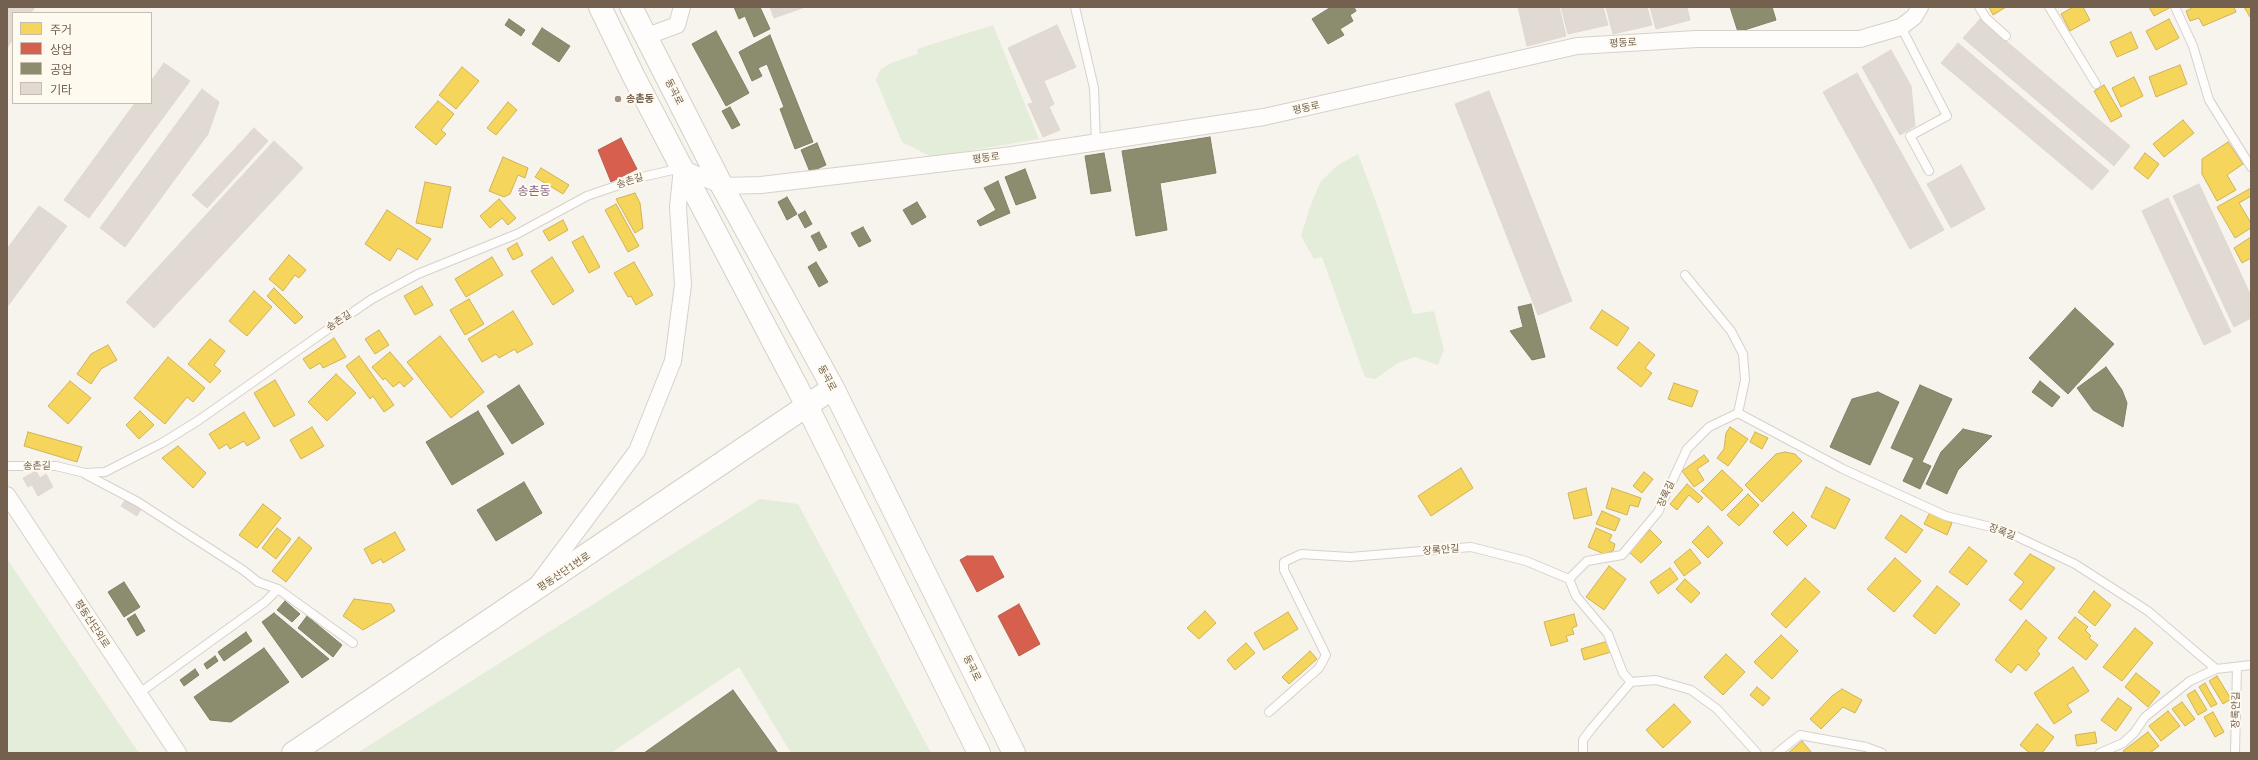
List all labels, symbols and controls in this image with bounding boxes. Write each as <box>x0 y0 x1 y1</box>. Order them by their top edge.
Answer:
legend <box>12 12 152 104</box>
text: 주거 <box>50 22 72 37</box>
street label: 평동로 <box>1609 36 1637 50</box>
text: 상업 <box>50 42 72 57</box>
text: 공업 <box>50 62 72 77</box>
street label: 동곡로 <box>662 77 686 107</box>
text: 기타 <box>50 82 72 97</box>
place label: 송촌동 <box>626 93 654 105</box>
marker: 송촌동 <box>613 94 623 104</box>
street label: 평동로 <box>1291 99 1321 117</box>
street label: 평동로 <box>972 150 1000 166</box>
street label: 송촌길 <box>615 171 645 191</box>
district label: 송촌동 <box>517 184 551 198</box>
street label: 송촌길 <box>324 308 354 334</box>
street label: 동곡로 <box>815 363 839 393</box>
street label: 송촌길 <box>23 460 51 472</box>
street label: 장록길 <box>1655 479 1677 509</box>
street label: 장록길 <box>1987 522 2017 542</box>
street label: 장록안길 <box>1422 543 1460 557</box>
street label: 평동산단1번로 <box>535 550 593 594</box>
street label: 평동산단외로 <box>72 598 112 650</box>
street label: 동곡로 <box>961 653 983 683</box>
street label: 장록안길 <box>2230 691 2242 729</box>

